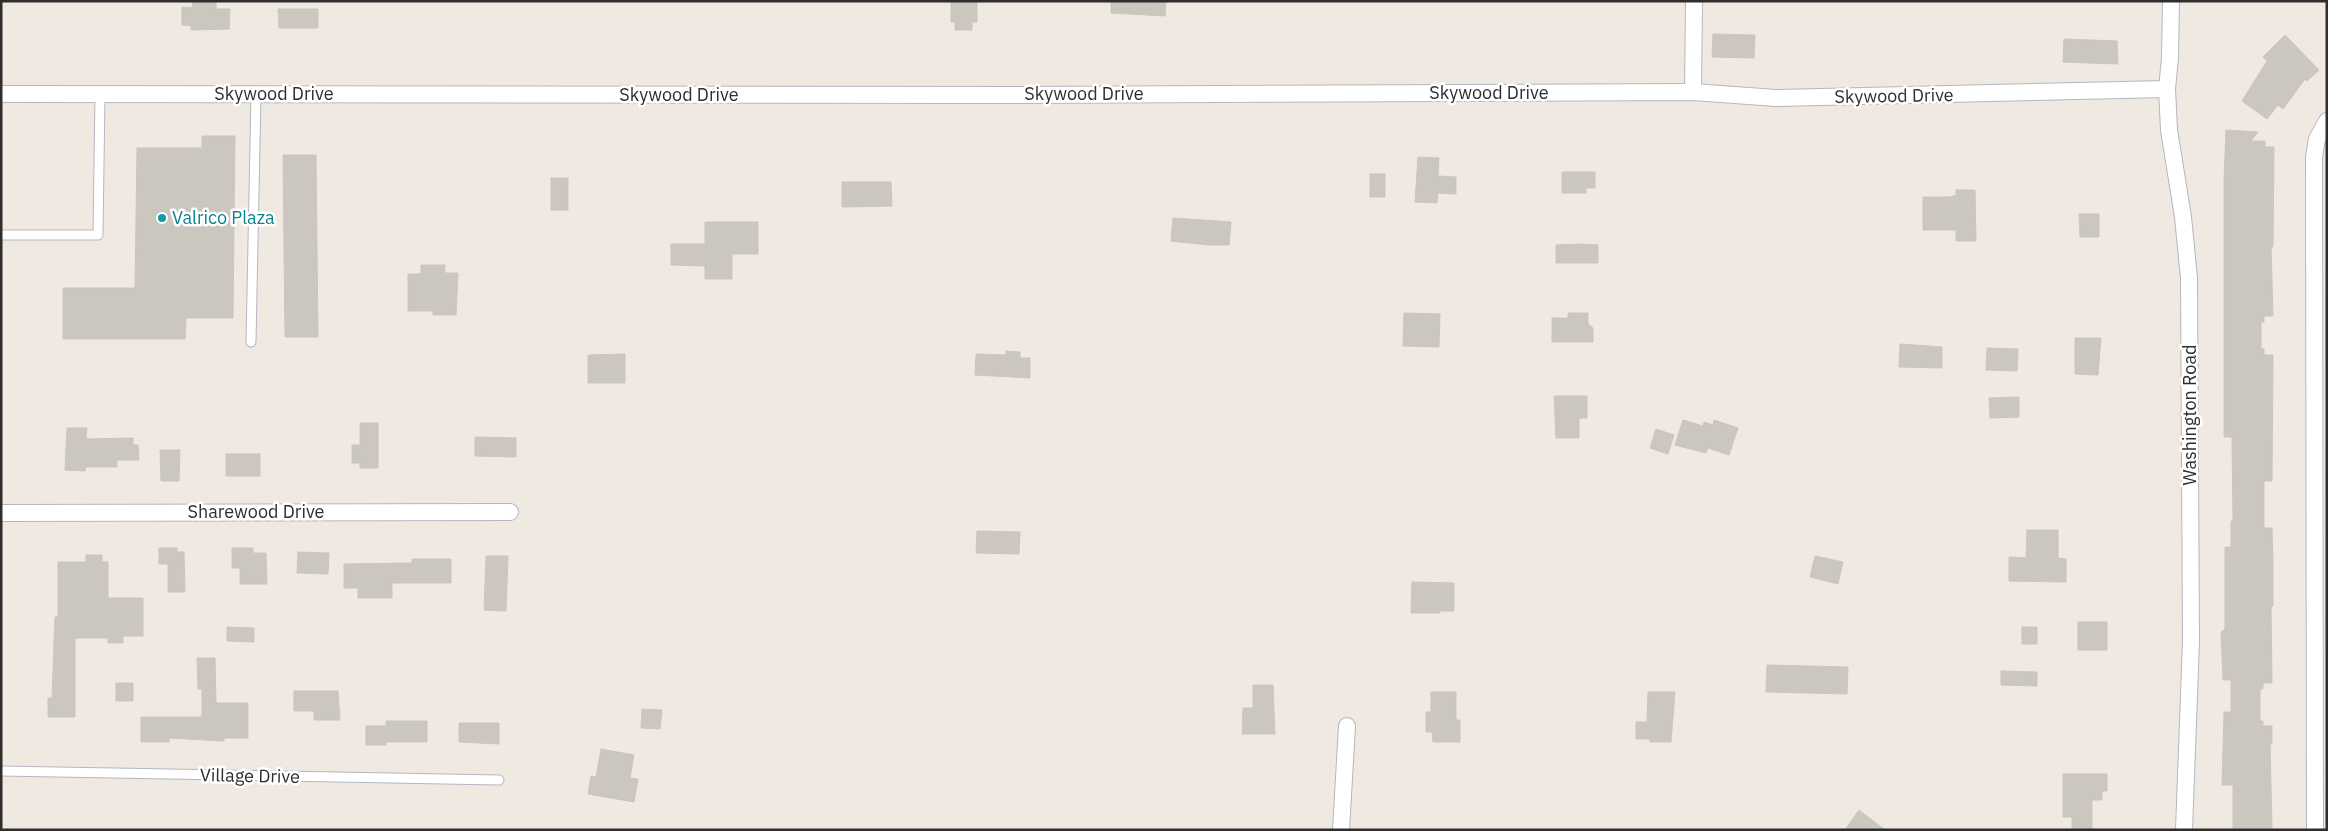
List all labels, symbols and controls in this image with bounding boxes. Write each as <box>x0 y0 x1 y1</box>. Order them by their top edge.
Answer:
street label: Skywood Drive <box>1429 81 1549 104</box>
street label: Skywood Drive <box>214 82 334 105</box>
street label: Skywood Drive <box>1024 82 1144 105</box>
street label: Skywood Drive <box>619 83 739 106</box>
street label: Skywood Drive <box>1834 83 1954 108</box>
place label: Valrico Plaza <box>172 206 275 229</box>
marker: Valrico Plaza <box>156 212 168 224</box>
street label: Washington Road <box>2178 345 2201 485</box>
street label: Sharewood Drive <box>188 500 325 523</box>
street label: Village Drive <box>200 763 300 788</box>

